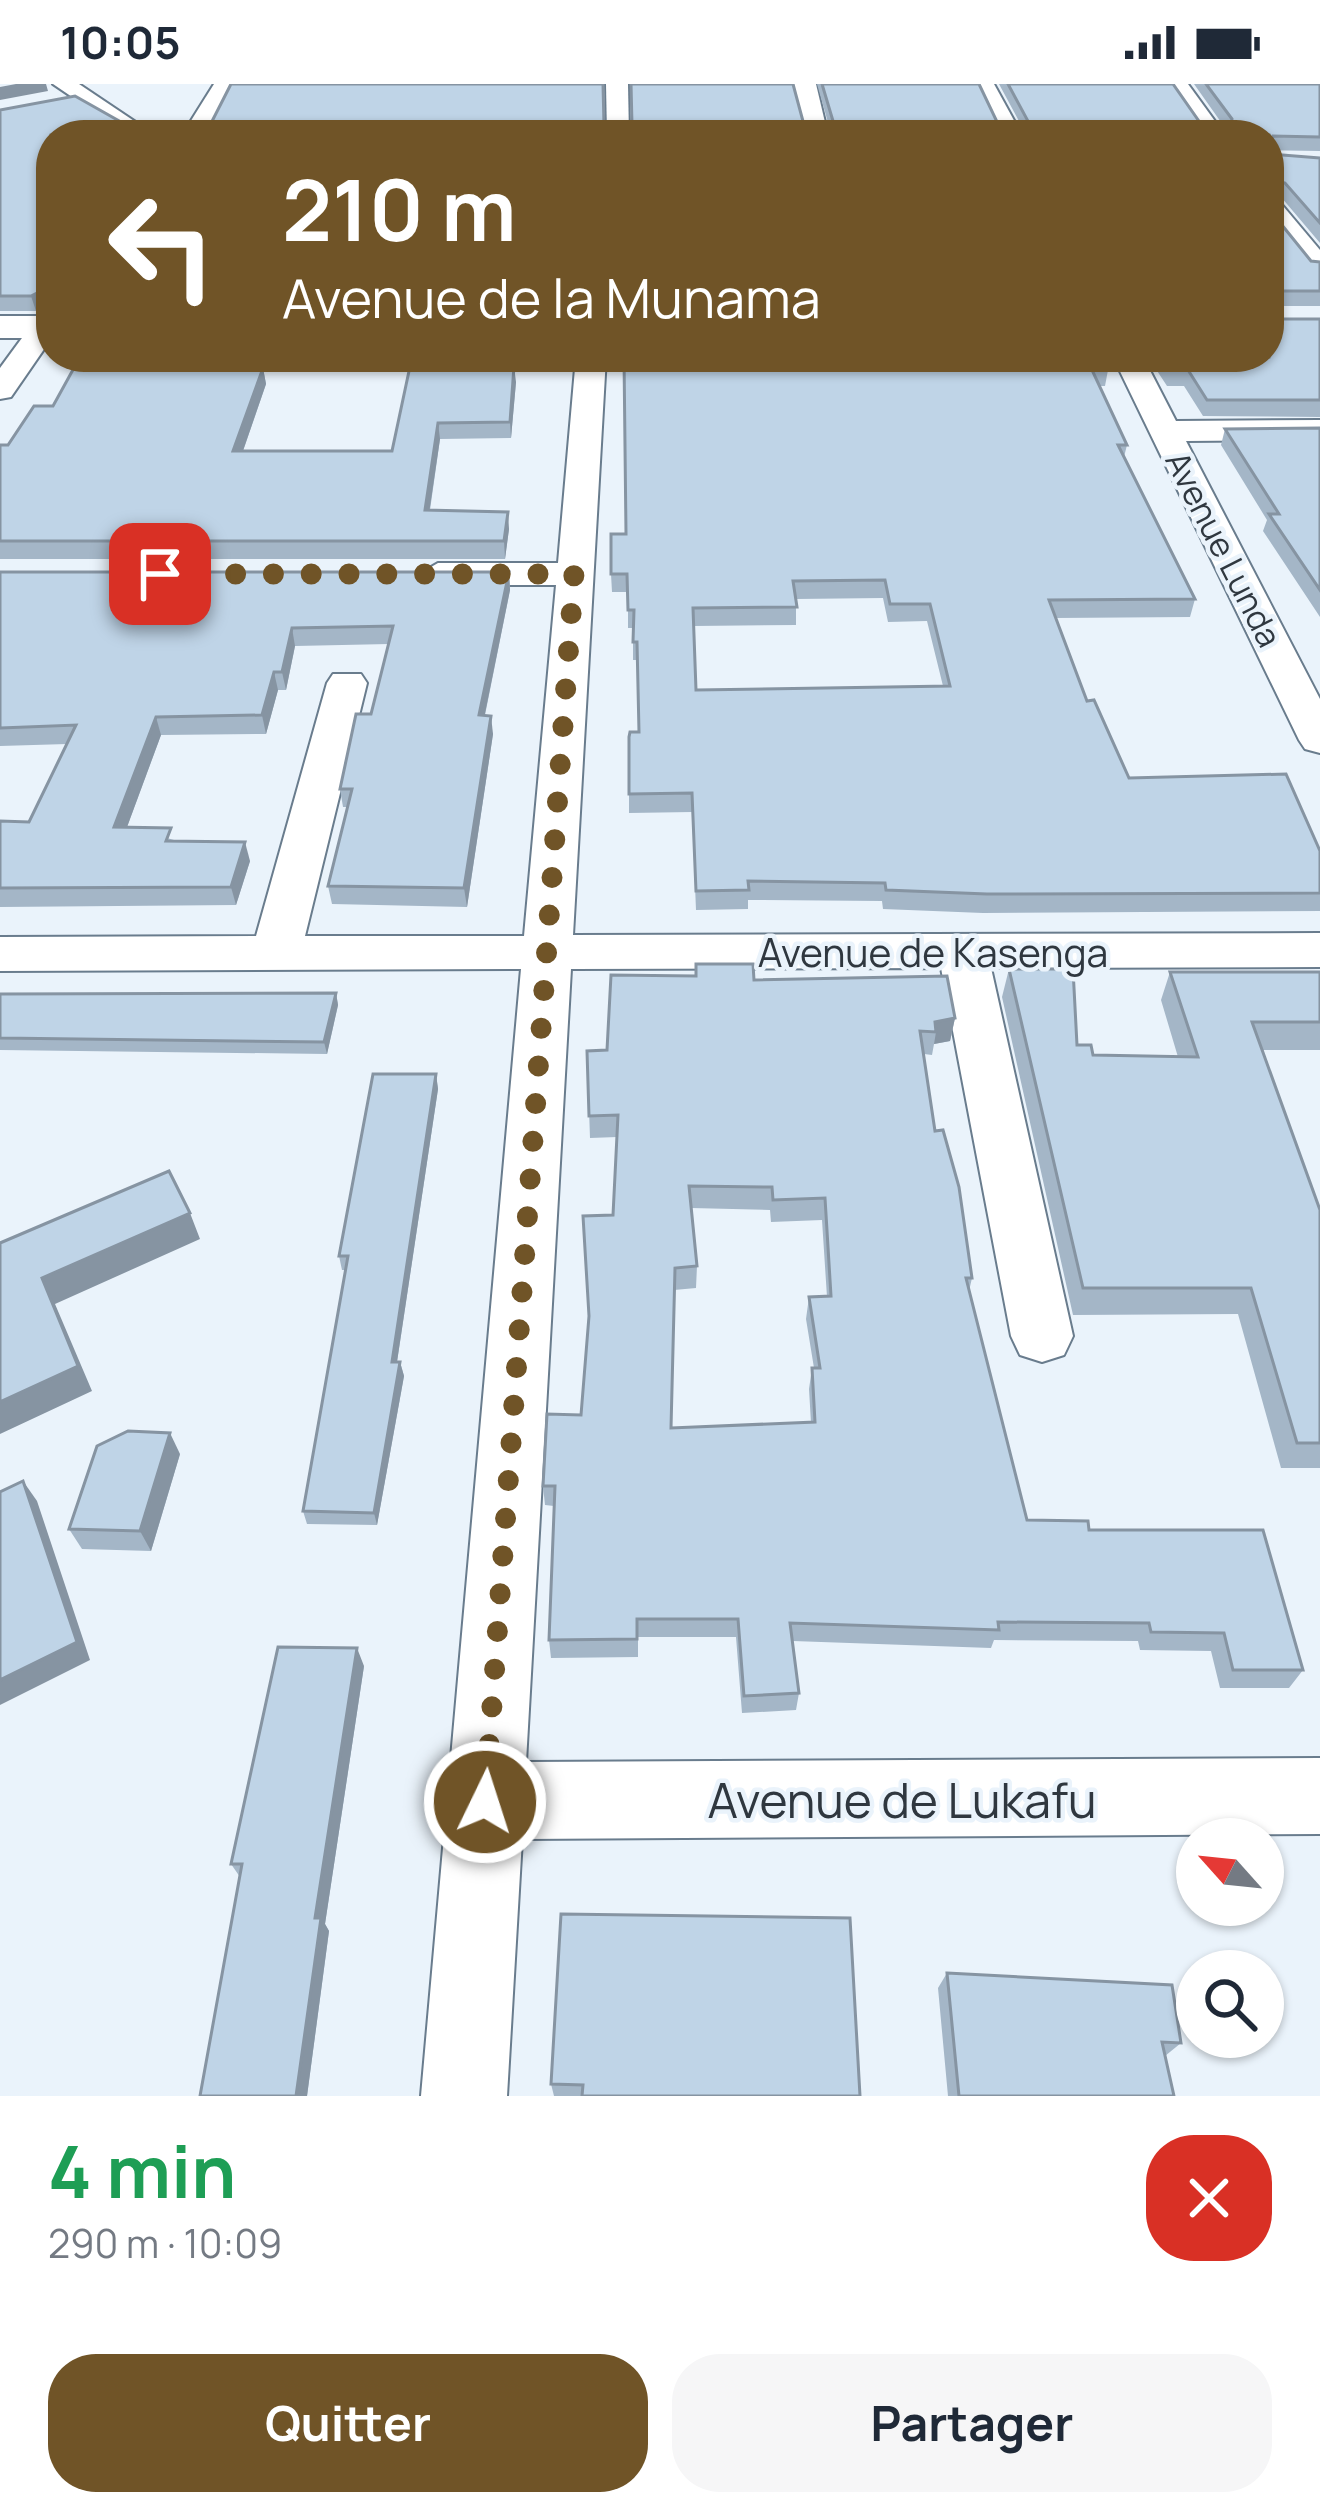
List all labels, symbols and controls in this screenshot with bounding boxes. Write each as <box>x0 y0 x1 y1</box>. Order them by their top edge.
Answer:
text: 10:05 <box>60 11 181 73</box>
text: 210 m <box>282 151 516 266</box>
icon: left <box>84 168 240 324</box>
text: Avenue de la Munama <box>282 260 821 334</box>
street label: Avenue Lunda <box>1156 444 1292 654</box>
pin <box>109 523 211 625</box>
icon: arrive <box>127 541 193 607</box>
street label: Avenue de Kasenga <box>758 925 1108 979</box>
position arrow <box>422 1739 548 1865</box>
street label: Avenue de Lukafu <box>707 1767 1097 1832</box>
north arrow <box>1176 1818 1284 1926</box>
map controls <box>1176 1818 1284 2058</box>
button: search <box>1176 1950 1284 2058</box>
text: 4 min <box>48 2121 236 2220</box>
button: close <box>1146 2135 1272 2261</box>
text: 290 m · 10:09 <box>48 2216 282 2270</box>
button: Quitter <box>48 2354 648 2492</box>
button: Partager <box>672 2354 1272 2492</box>

